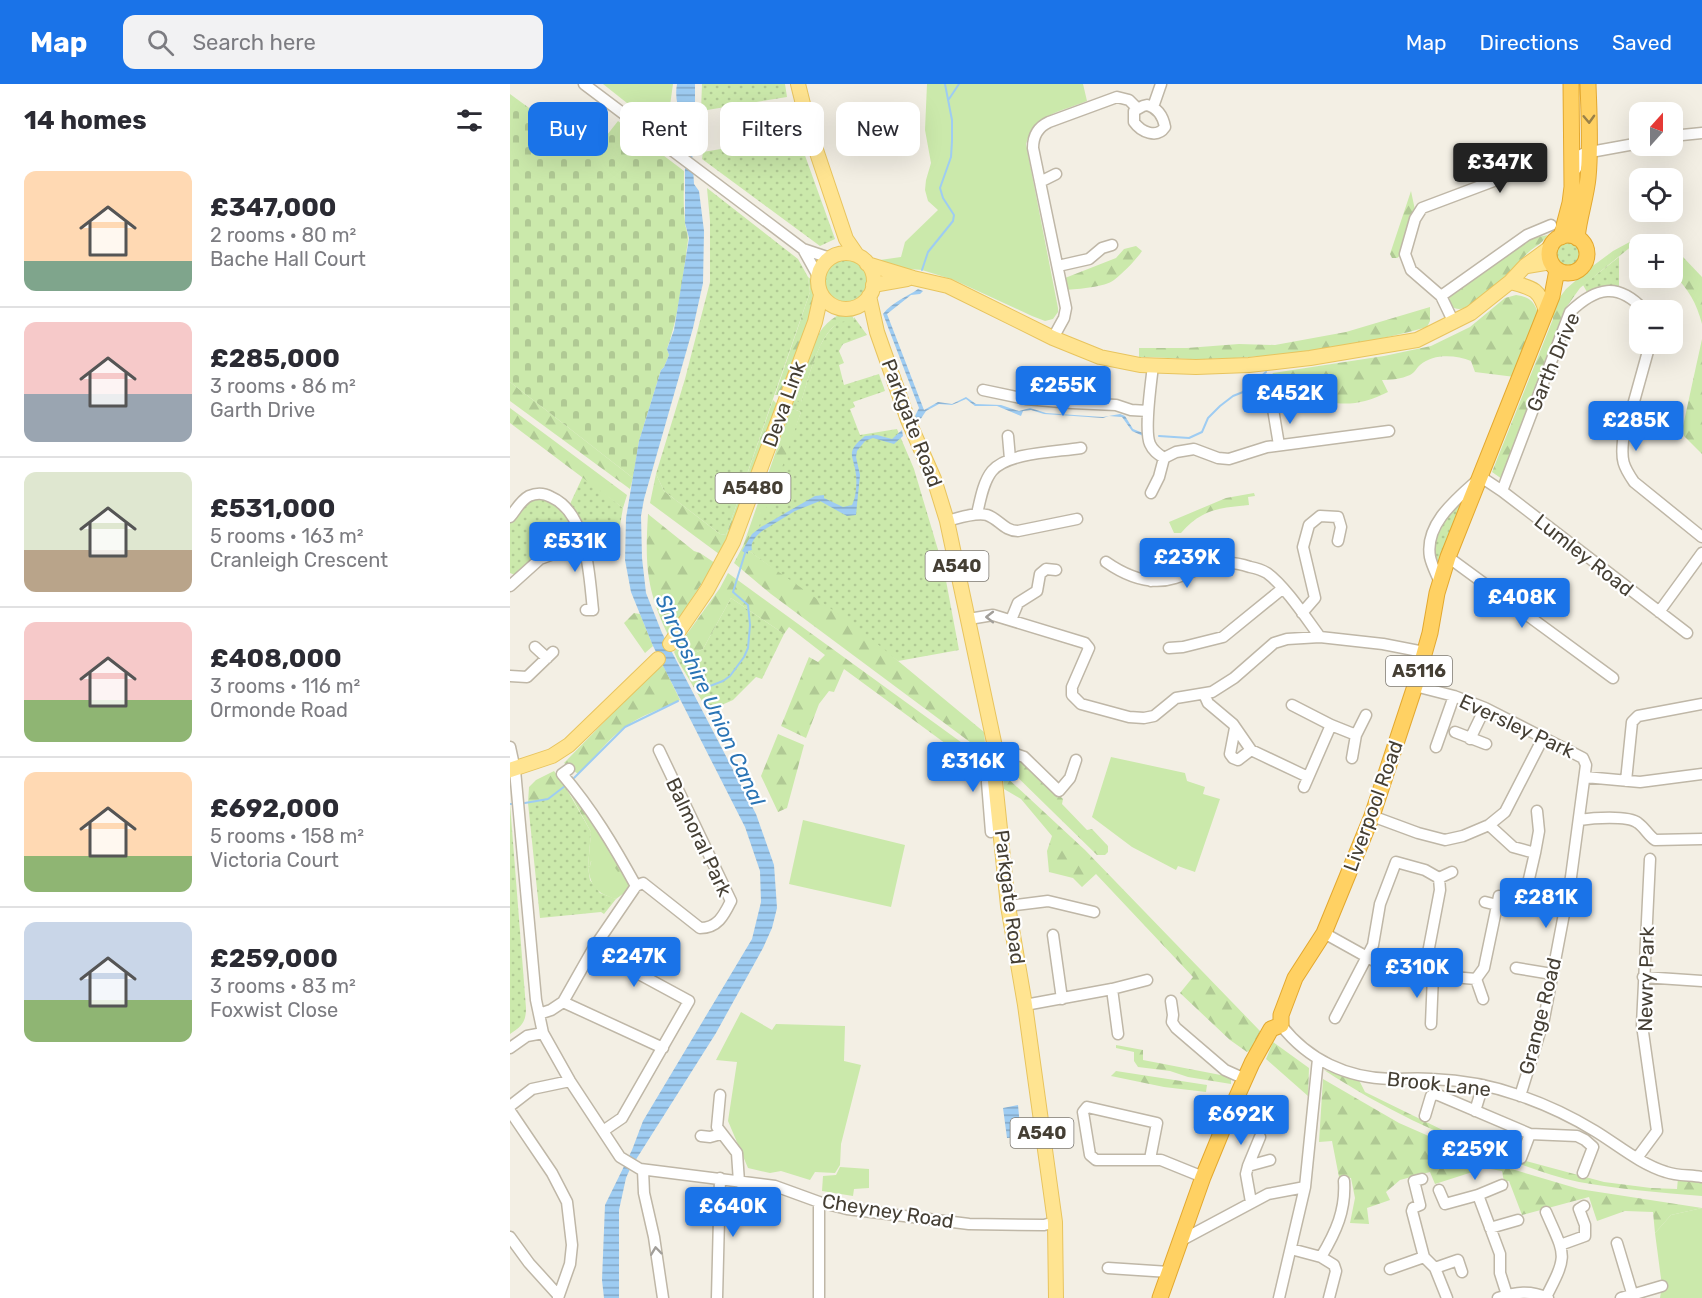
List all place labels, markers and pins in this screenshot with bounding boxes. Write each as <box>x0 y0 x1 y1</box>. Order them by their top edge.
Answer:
pin: £347K <box>1458 143 1542 194</box>
pin: £255K <box>1021 366 1105 417</box>
pin: £452K <box>1248 374 1332 425</box>
pin: £285K <box>1594 401 1678 452</box>
pin: £531K <box>533 522 617 573</box>
pin: £239K <box>1145 538 1229 589</box>
pin: £408K <box>1480 578 1564 629</box>
pin: £316K <box>931 742 1015 793</box>
pin: £281K <box>1504 878 1588 929</box>
pin: £247K <box>592 937 676 988</box>
pin: £310K <box>1375 948 1459 999</box>
pin: £692K <box>1199 1095 1283 1146</box>
pin: £259K <box>1433 1130 1517 1181</box>
pin: £640K <box>691 1187 775 1238</box>

